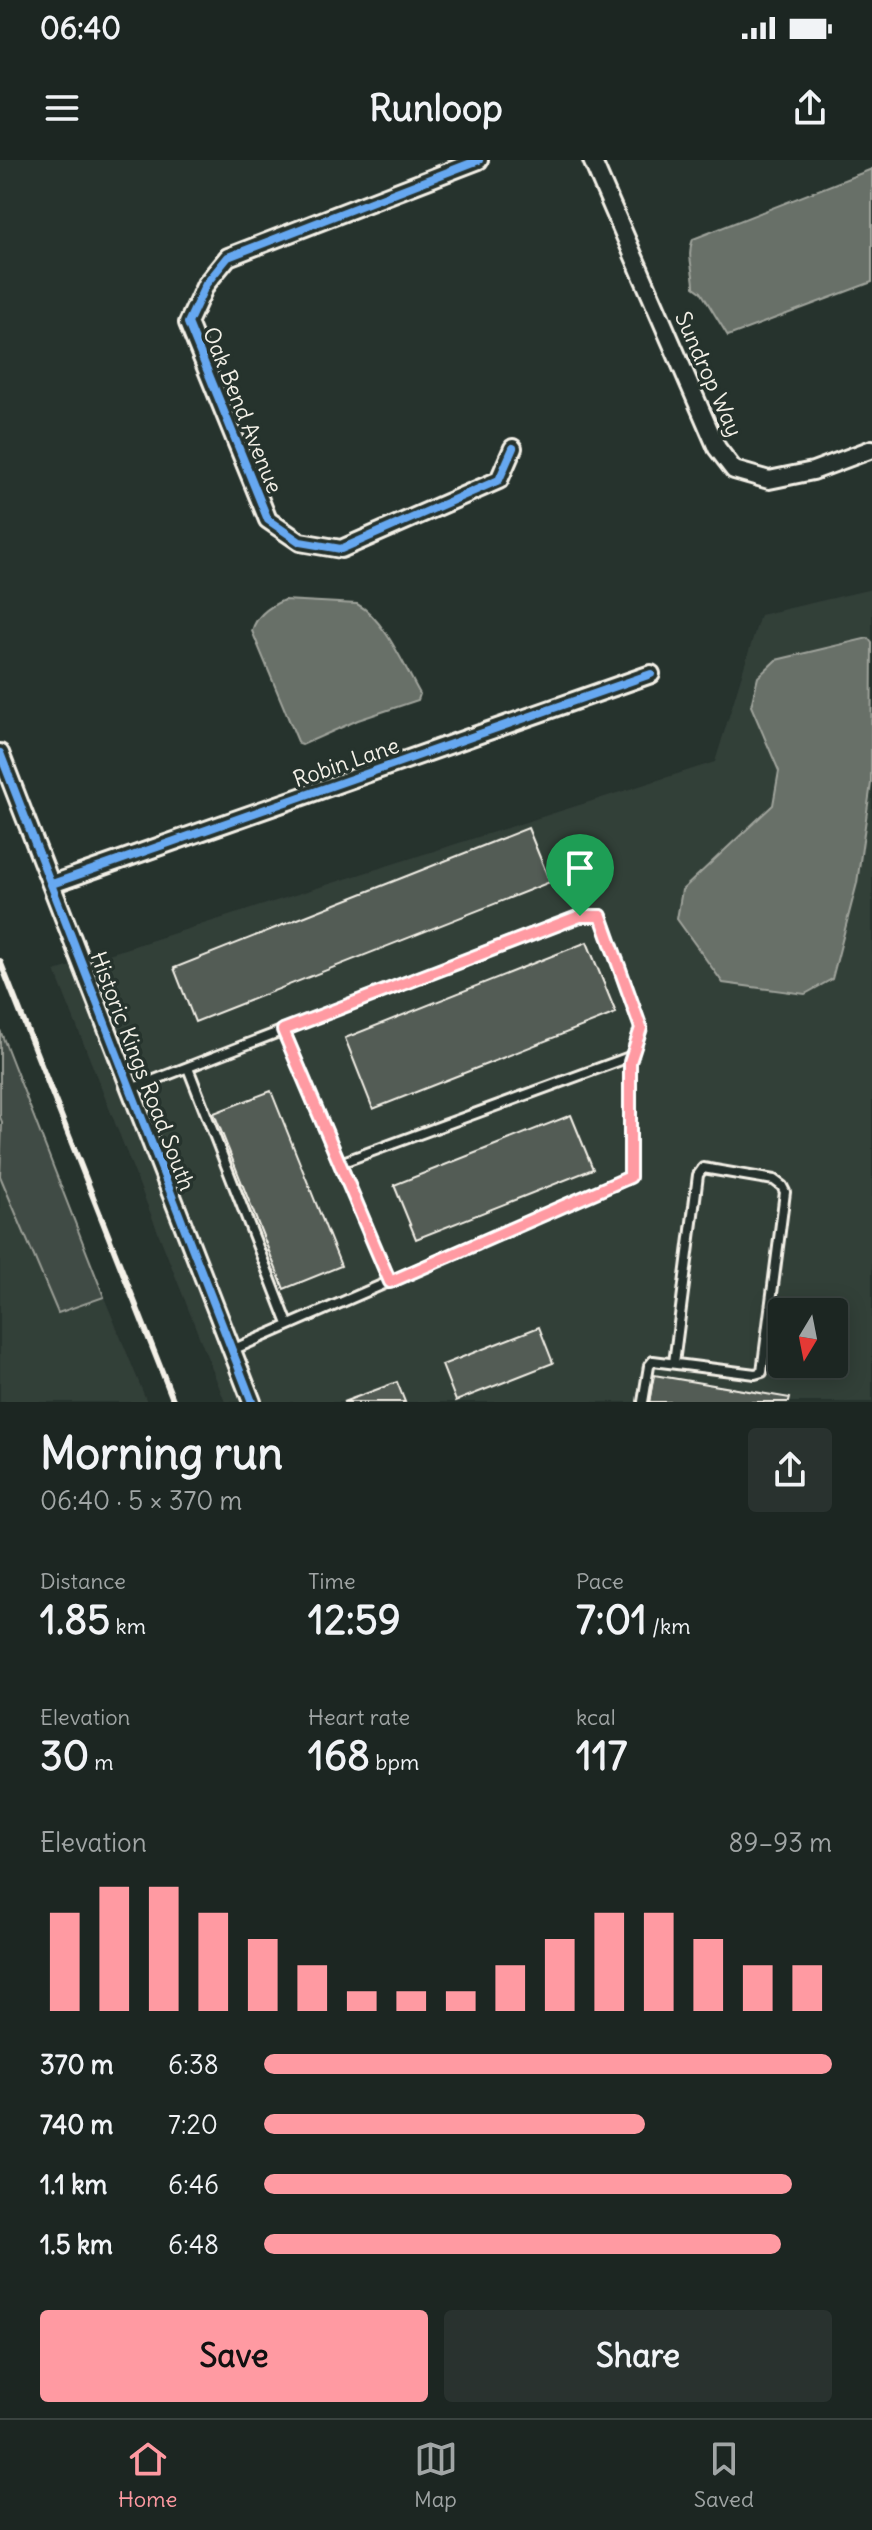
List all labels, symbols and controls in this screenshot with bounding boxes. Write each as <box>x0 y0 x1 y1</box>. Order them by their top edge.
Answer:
text: 06:40 <box>40 9 121 47</box>
icon: menu <box>40 86 84 130</box>
text: Runloop <box>369 86 503 131</box>
icon: share <box>788 86 832 130</box>
street label: Sundrop Way <box>669 307 749 441</box>
street label: Oak Bend Avenue <box>197 323 289 497</box>
street label: Robin Lane <box>289 731 403 793</box>
pin <box>546 834 614 916</box>
icon: arrive <box>558 846 602 890</box>
street label: Historic Kings Road South <box>84 947 202 1195</box>
north arrow <box>768 1298 848 1378</box>
map controls <box>768 1298 848 1378</box>
text: Morning run <box>40 1426 283 1481</box>
button: share <box>748 1428 832 1512</box>
text: 06:40 · 5 × 370 m <box>40 1484 242 1517</box>
text: Distance <box>40 1567 126 1595</box>
text: Time <box>308 1567 356 1595</box>
text: Pace <box>576 1567 624 1595</box>
text: 1.85 <box>40 1595 110 1645</box>
text: 12:59 <box>308 1595 401 1645</box>
text: 7:01 <box>576 1595 647 1645</box>
text: km <box>110 1612 146 1640</box>
text: /km <box>647 1612 691 1640</box>
text: Elevation <box>40 1703 130 1731</box>
text: Heart rate <box>308 1703 410 1731</box>
text: kcal <box>576 1703 616 1731</box>
text: 30 <box>40 1731 89 1781</box>
text: 168 <box>308 1731 370 1781</box>
text: 117 <box>576 1731 627 1781</box>
text: m <box>89 1748 114 1776</box>
text: bpm <box>370 1748 419 1776</box>
text: Elevation <box>40 1826 147 1859</box>
text: 89–93 m <box>729 1826 832 1859</box>
text: 370 m <box>40 2048 114 2081</box>
text: 6:38 <box>168 2048 219 2081</box>
text: 740 m <box>40 2108 113 2141</box>
text: 7:20 <box>168 2108 218 2141</box>
text: 1.1 km <box>40 2168 107 2201</box>
text: 6:46 <box>168 2168 219 2201</box>
text: 1.5 km <box>40 2228 113 2261</box>
text: 6:48 <box>168 2228 219 2261</box>
button: Save <box>40 2310 428 2402</box>
button: Share <box>444 2310 832 2402</box>
tab: Home <box>118 2437 177 2513</box>
tab: Map <box>414 2437 458 2513</box>
tab: Saved <box>694 2437 754 2513</box>

